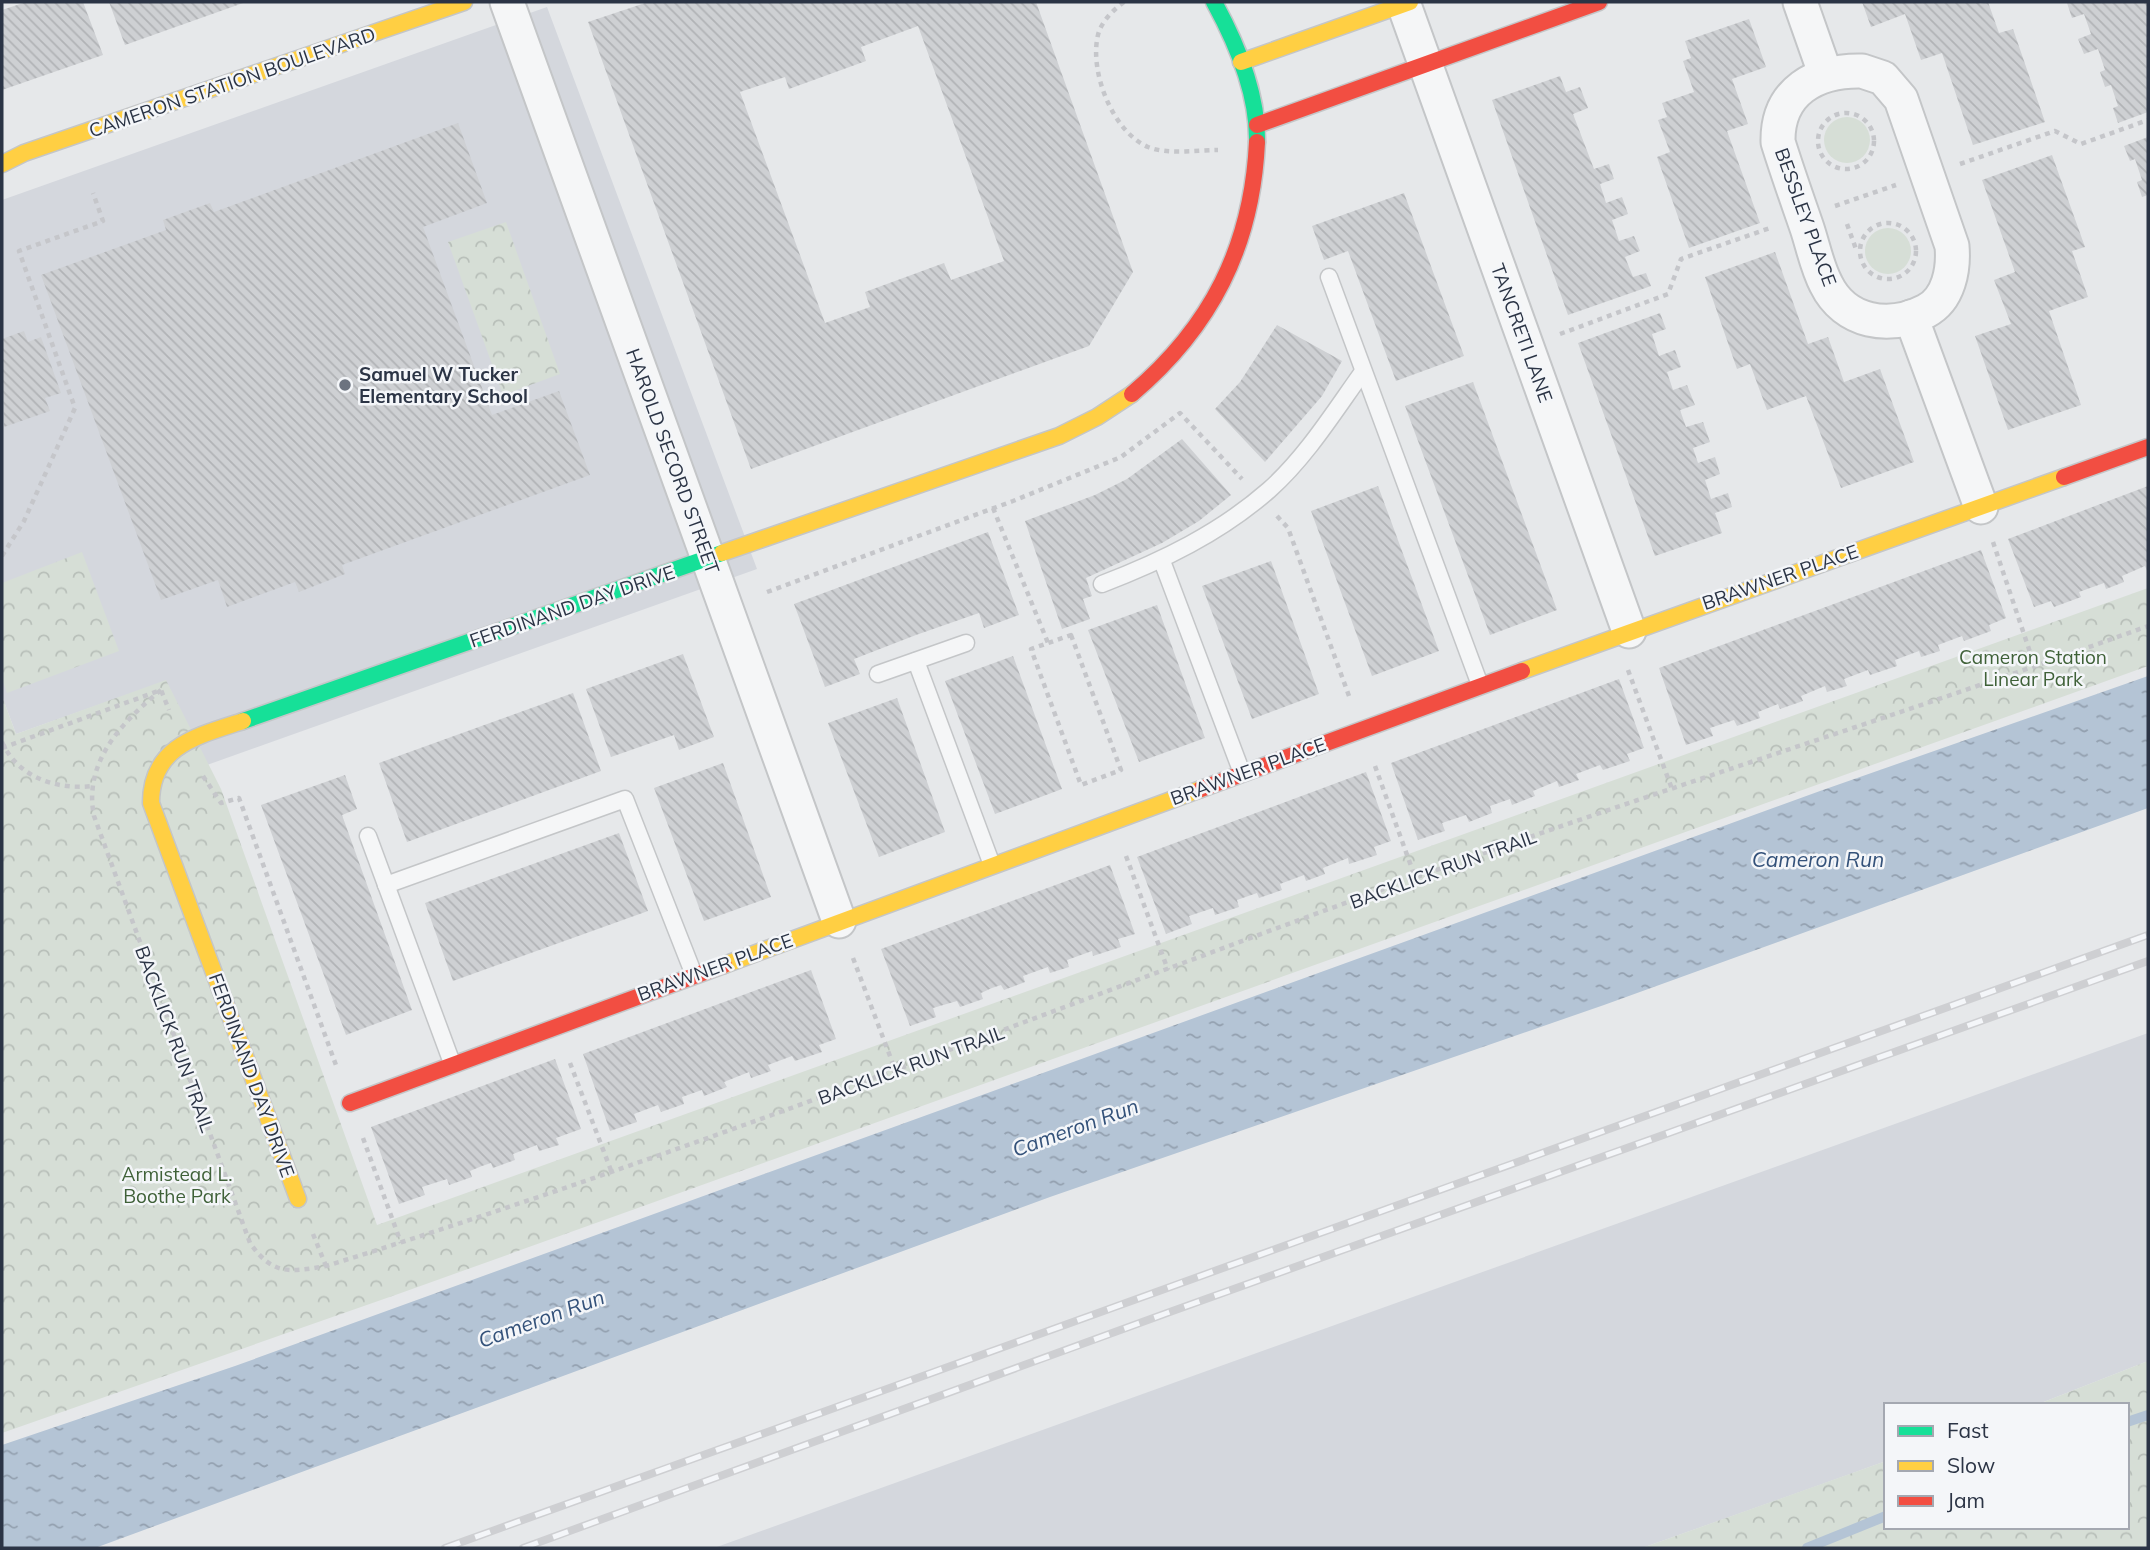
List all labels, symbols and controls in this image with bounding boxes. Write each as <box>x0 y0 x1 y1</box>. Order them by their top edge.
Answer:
street label: CAMERON STATION BOULEVARD <box>85 22 379 142</box>
street label: BESSLEY PLACE <box>1770 144 1842 290</box>
street label: TANCRETI LANE <box>1486 260 1558 406</box>
street label: HAROLD SECORD STREET <box>621 345 725 577</box>
place label: Samuel W Tucker Elementary School <box>359 362 528 408</box>
marker: Samuel W Tucker Elementary School <box>337 377 353 393</box>
street label: BRAWNER PLACE <box>1699 539 1861 615</box>
street label: FERDINAND DAY DRIVE <box>466 560 678 652</box>
park label: Cameron Station Linear Park <box>1959 645 2107 691</box>
street label: BRAWNER PLACE <box>1167 732 1329 810</box>
street label: BACKLICK RUN TRAIL <box>1346 824 1540 914</box>
water label: Cameron Run <box>1752 846 1884 872</box>
street label: BRAWNER PLACE <box>634 928 796 1006</box>
street label: BACKLICK RUN TRAIL <box>130 942 220 1136</box>
street label: FERDINAND DAY DRIVE <box>204 970 300 1180</box>
street label: BACKLICK RUN TRAIL <box>814 1020 1008 1110</box>
water label: Cameron Run <box>1008 1092 1142 1162</box>
park label: Armistead L. Boothe Park <box>122 1162 232 1208</box>
water label: Cameron Run <box>474 1283 608 1353</box>
legend <box>1884 1403 2129 1529</box>
text: Fast <box>1947 1417 1989 1443</box>
text: Slow <box>1947 1452 1995 1478</box>
text: Jam <box>1947 1487 1985 1513</box>

